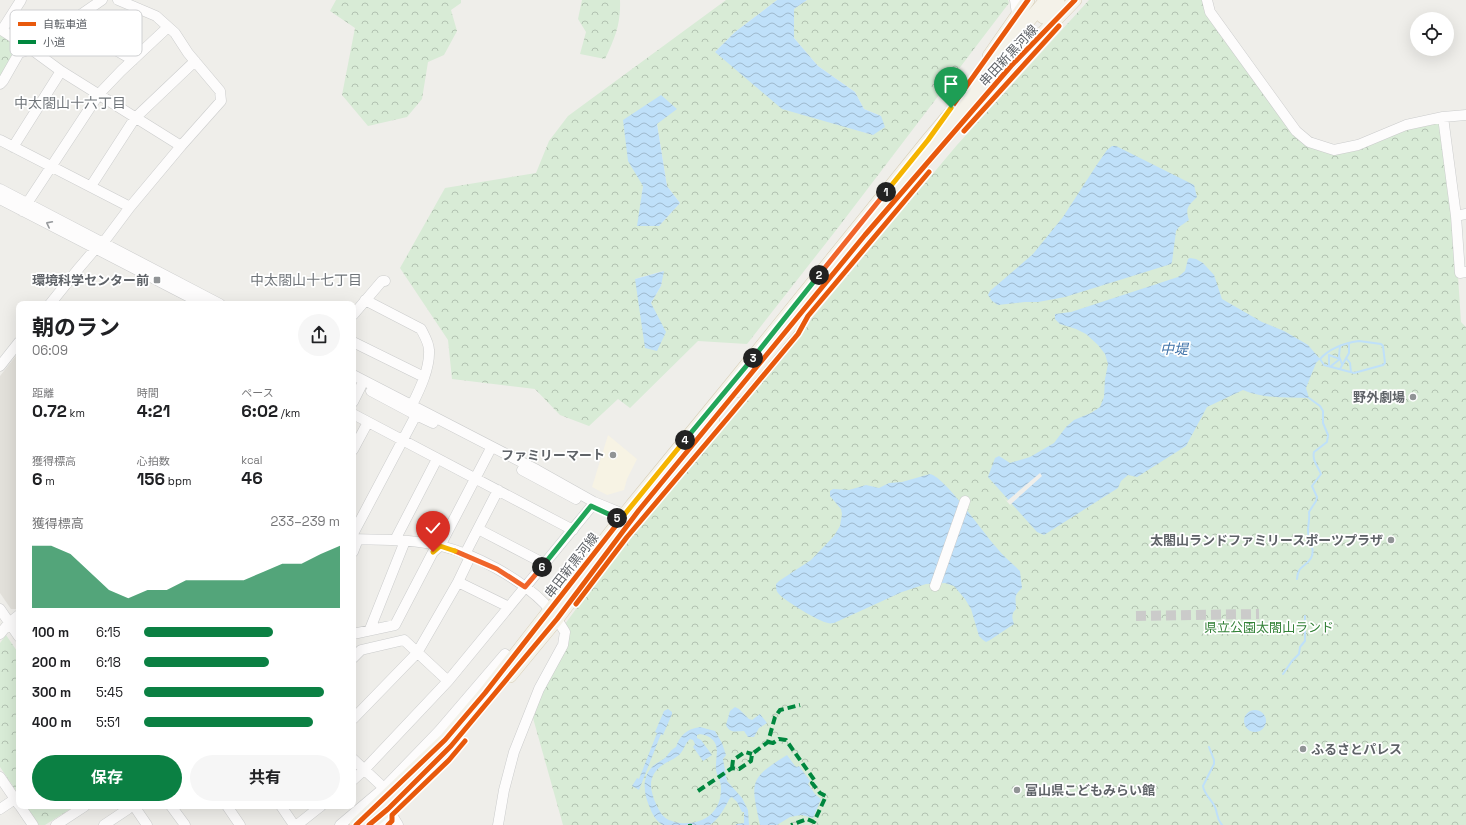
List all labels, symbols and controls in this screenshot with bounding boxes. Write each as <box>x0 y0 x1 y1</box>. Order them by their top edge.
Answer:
legend <box>10 10 142 56</box>
map controls <box>1410 12 1454 56</box>
button: locate <box>1410 12 1454 56</box>
text: 自転車道 <box>43 17 87 31</box>
street label: 串田新黒河線 <box>976 21 1041 90</box>
text: 小道 <box>43 35 65 49</box>
pin <box>934 67 968 108</box>
icon: arrive <box>940 73 962 95</box>
district label: 中太閤山十六丁目 <box>14 94 126 112</box>
pin: 1 <box>876 182 896 202</box>
text: 1 <box>884 185 888 199</box>
one-way arrow <box>46 221 53 229</box>
pin: 2 <box>809 265 829 285</box>
text: 2 <box>816 268 822 282</box>
district label: 中太閤山十七丁目 <box>250 271 362 289</box>
place label: 環境科学センター前 <box>32 272 149 289</box>
marker: 環境科学センター前 <box>152 275 162 285</box>
text: 朝のラン <box>32 313 120 341</box>
button: share <box>298 314 340 356</box>
water label: 中堤 <box>1160 340 1190 358</box>
text: 06:09 <box>32 342 68 359</box>
pin: 3 <box>743 348 763 368</box>
text: 3 <box>750 351 756 365</box>
text: 距離 <box>32 386 54 400</box>
text: 時間 <box>137 386 159 400</box>
text: ペース <box>241 386 274 400</box>
place label: 野外劇場 <box>1353 389 1405 406</box>
marker: 野外劇場 <box>1408 392 1418 402</box>
text: 0.72 <box>32 400 67 422</box>
text: 4:21 <box>137 400 170 422</box>
text: 6:02 <box>241 400 278 422</box>
text: km <box>67 406 85 420</box>
text: /km <box>278 406 300 420</box>
pin: 4 <box>675 430 695 450</box>
text: 4 <box>682 433 689 447</box>
place label: ファミリーマート <box>501 447 605 464</box>
marker: ファミリーマート <box>608 450 618 460</box>
text: kcal <box>241 453 263 467</box>
text: 獲得標高 <box>32 454 76 468</box>
text: 心拍数 <box>137 454 170 468</box>
text: 46 <box>241 467 263 489</box>
text: 6 <box>32 468 43 490</box>
text: 156 <box>137 468 165 490</box>
text: m <box>43 474 55 488</box>
text: bpm <box>165 474 192 488</box>
pin: 5 <box>607 508 627 528</box>
pin <box>416 511 450 552</box>
text: 5 <box>614 511 620 525</box>
text: 233–239 m <box>270 513 340 530</box>
text: 獲得標高 <box>32 515 84 532</box>
icon: check <box>422 517 444 539</box>
street label: 串田新黒河線 <box>541 529 602 601</box>
place label: 太閤山ランドファミリースポーツプラザ <box>1150 532 1383 549</box>
marker: 太閤山ランドファミリースポーツプラザ <box>1386 535 1396 545</box>
pin: 6 <box>532 557 552 577</box>
text: 6 <box>539 560 545 574</box>
park label: 県立公園太閤山ランド <box>1204 619 1334 636</box>
text: 100 m <box>32 624 69 641</box>
text: 6:15 <box>96 624 120 641</box>
text: 200 m <box>32 654 71 671</box>
text: 6:18 <box>96 654 121 671</box>
text: 300 m <box>32 684 71 701</box>
text: 5:45 <box>96 684 123 701</box>
text: 400 m <box>32 714 72 731</box>
text: 5:51 <box>96 714 120 731</box>
place label: ふるさとパレス <box>1311 741 1402 758</box>
marker: ふるさとパレス <box>1298 744 1308 754</box>
button: 保存 <box>32 755 182 801</box>
button: 共有 <box>190 755 340 801</box>
place label: 富山県こどもみらい館 <box>1025 782 1155 799</box>
marker: 富山県こどもみらい館 <box>1012 785 1022 795</box>

